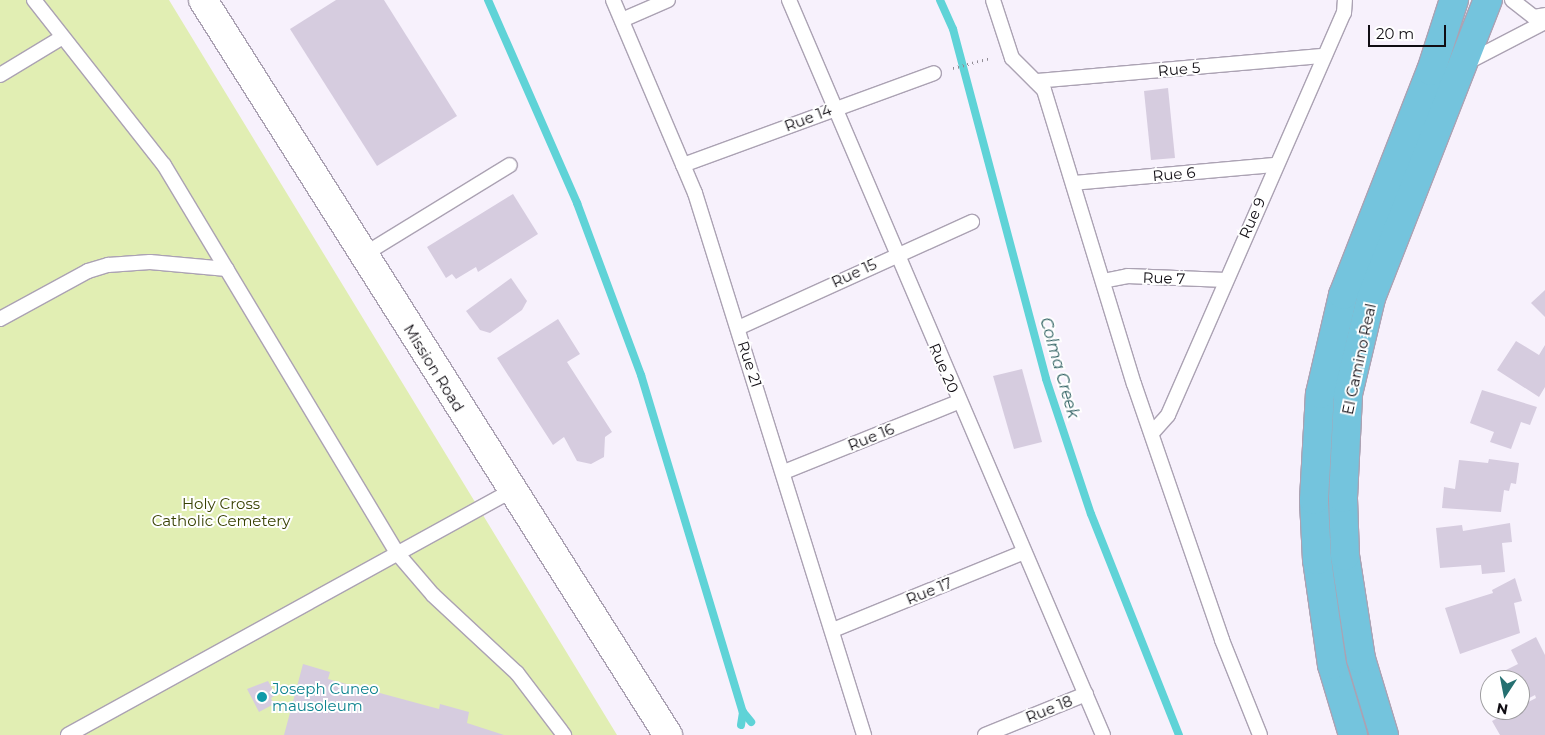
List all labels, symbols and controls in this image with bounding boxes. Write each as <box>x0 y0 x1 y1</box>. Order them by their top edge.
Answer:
scale bar <box>1370 15 1448 47</box>
text: 20 m <box>1376 24 1414 43</box>
street label: Rue 5 <box>1157 58 1201 80</box>
street label: Rue 14 <box>782 101 834 135</box>
street label: Rue 6 <box>1152 163 1196 185</box>
street label: Rue 9 <box>1235 195 1269 241</box>
street label: Rue 15 <box>829 255 879 291</box>
street label: Rue 7 <box>1142 268 1186 288</box>
street label: El Camino Real <box>1338 302 1380 416</box>
water label: Colma Creek <box>1035 315 1083 421</box>
street label: Mission Road <box>400 321 468 415</box>
street label: Rue 21 <box>734 338 766 390</box>
street label: Rue 20 <box>925 340 963 396</box>
street label: Rue 16 <box>845 420 897 454</box>
park label: Holy Cross Catholic Cemetery <box>152 494 290 529</box>
street label: Rue 17 <box>903 574 955 608</box>
north arrow <box>1480 670 1530 720</box>
place label: Joseph Cuneo mausoleum <box>272 679 379 714</box>
marker: Joseph Cuneo mausoleum <box>256 691 268 703</box>
street label: Rue 18 <box>1023 691 1075 727</box>
text: N <box>1495 699 1510 719</box>

